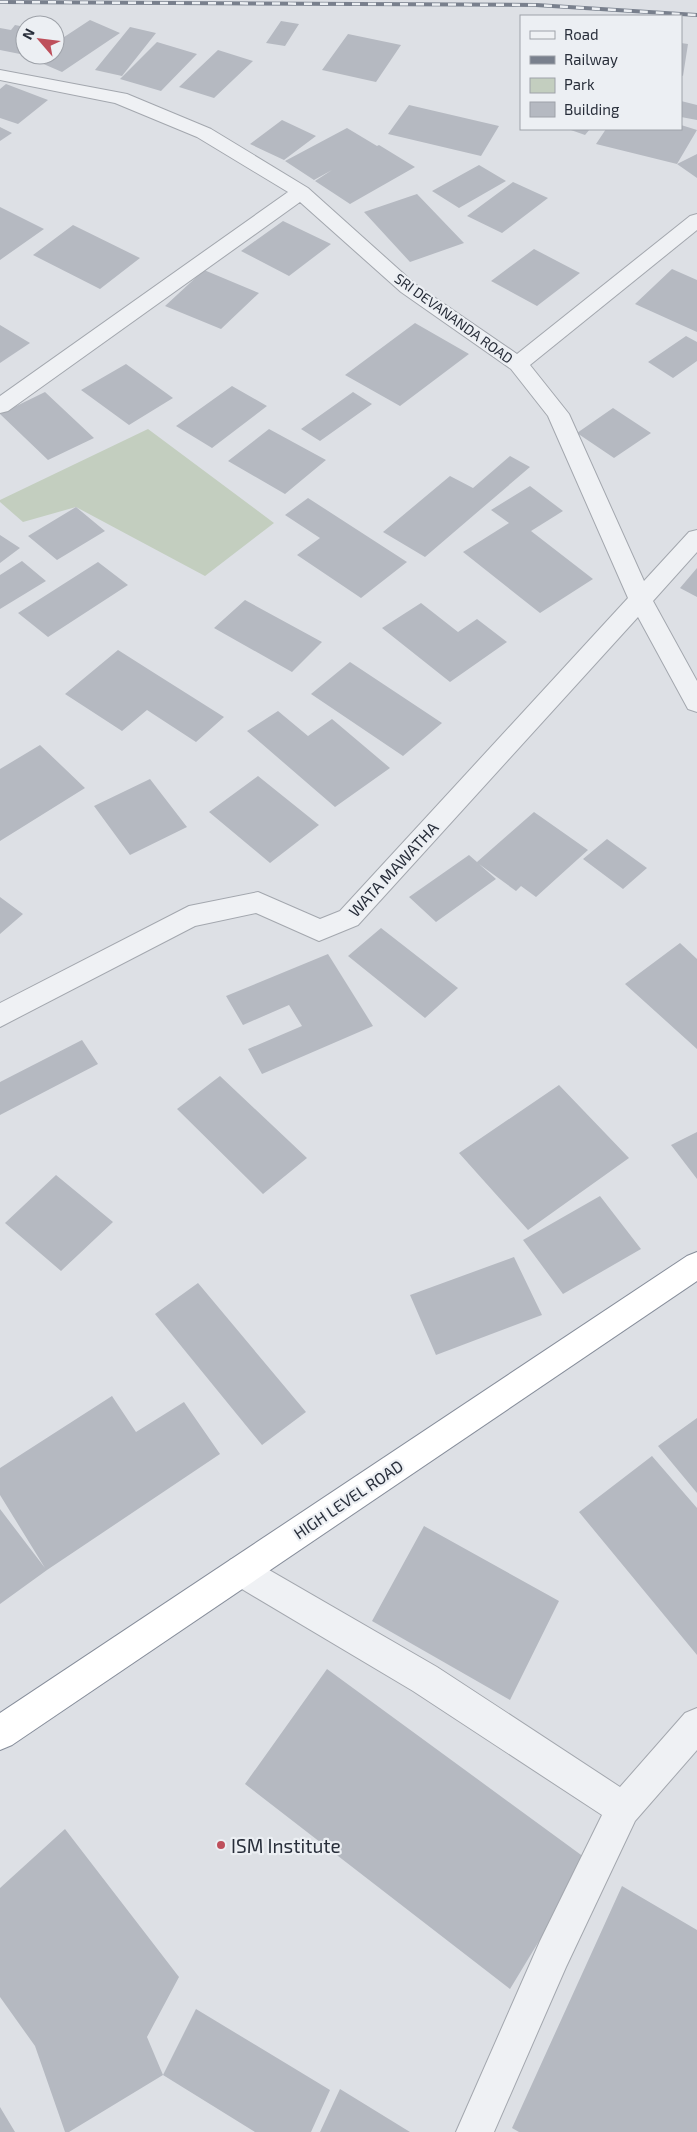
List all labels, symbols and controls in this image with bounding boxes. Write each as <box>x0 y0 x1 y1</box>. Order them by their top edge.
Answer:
north arrow <box>15 15 65 65</box>
legend <box>520 15 682 130</box>
text: N <box>18 25 38 42</box>
text: Road <box>564 25 599 43</box>
text: Railway <box>564 50 618 68</box>
text: Park <box>564 75 595 93</box>
text: Building <box>564 100 620 118</box>
street label: SRI DEVANANDA ROAD <box>391 269 517 367</box>
street label: WATA MAWATHA <box>344 818 442 920</box>
street label: HIGH LEVEL ROAD <box>290 1455 406 1543</box>
place label: ISM Institute <box>231 1834 341 1857</box>
marker: ISM Institute <box>215 1839 227 1851</box>

